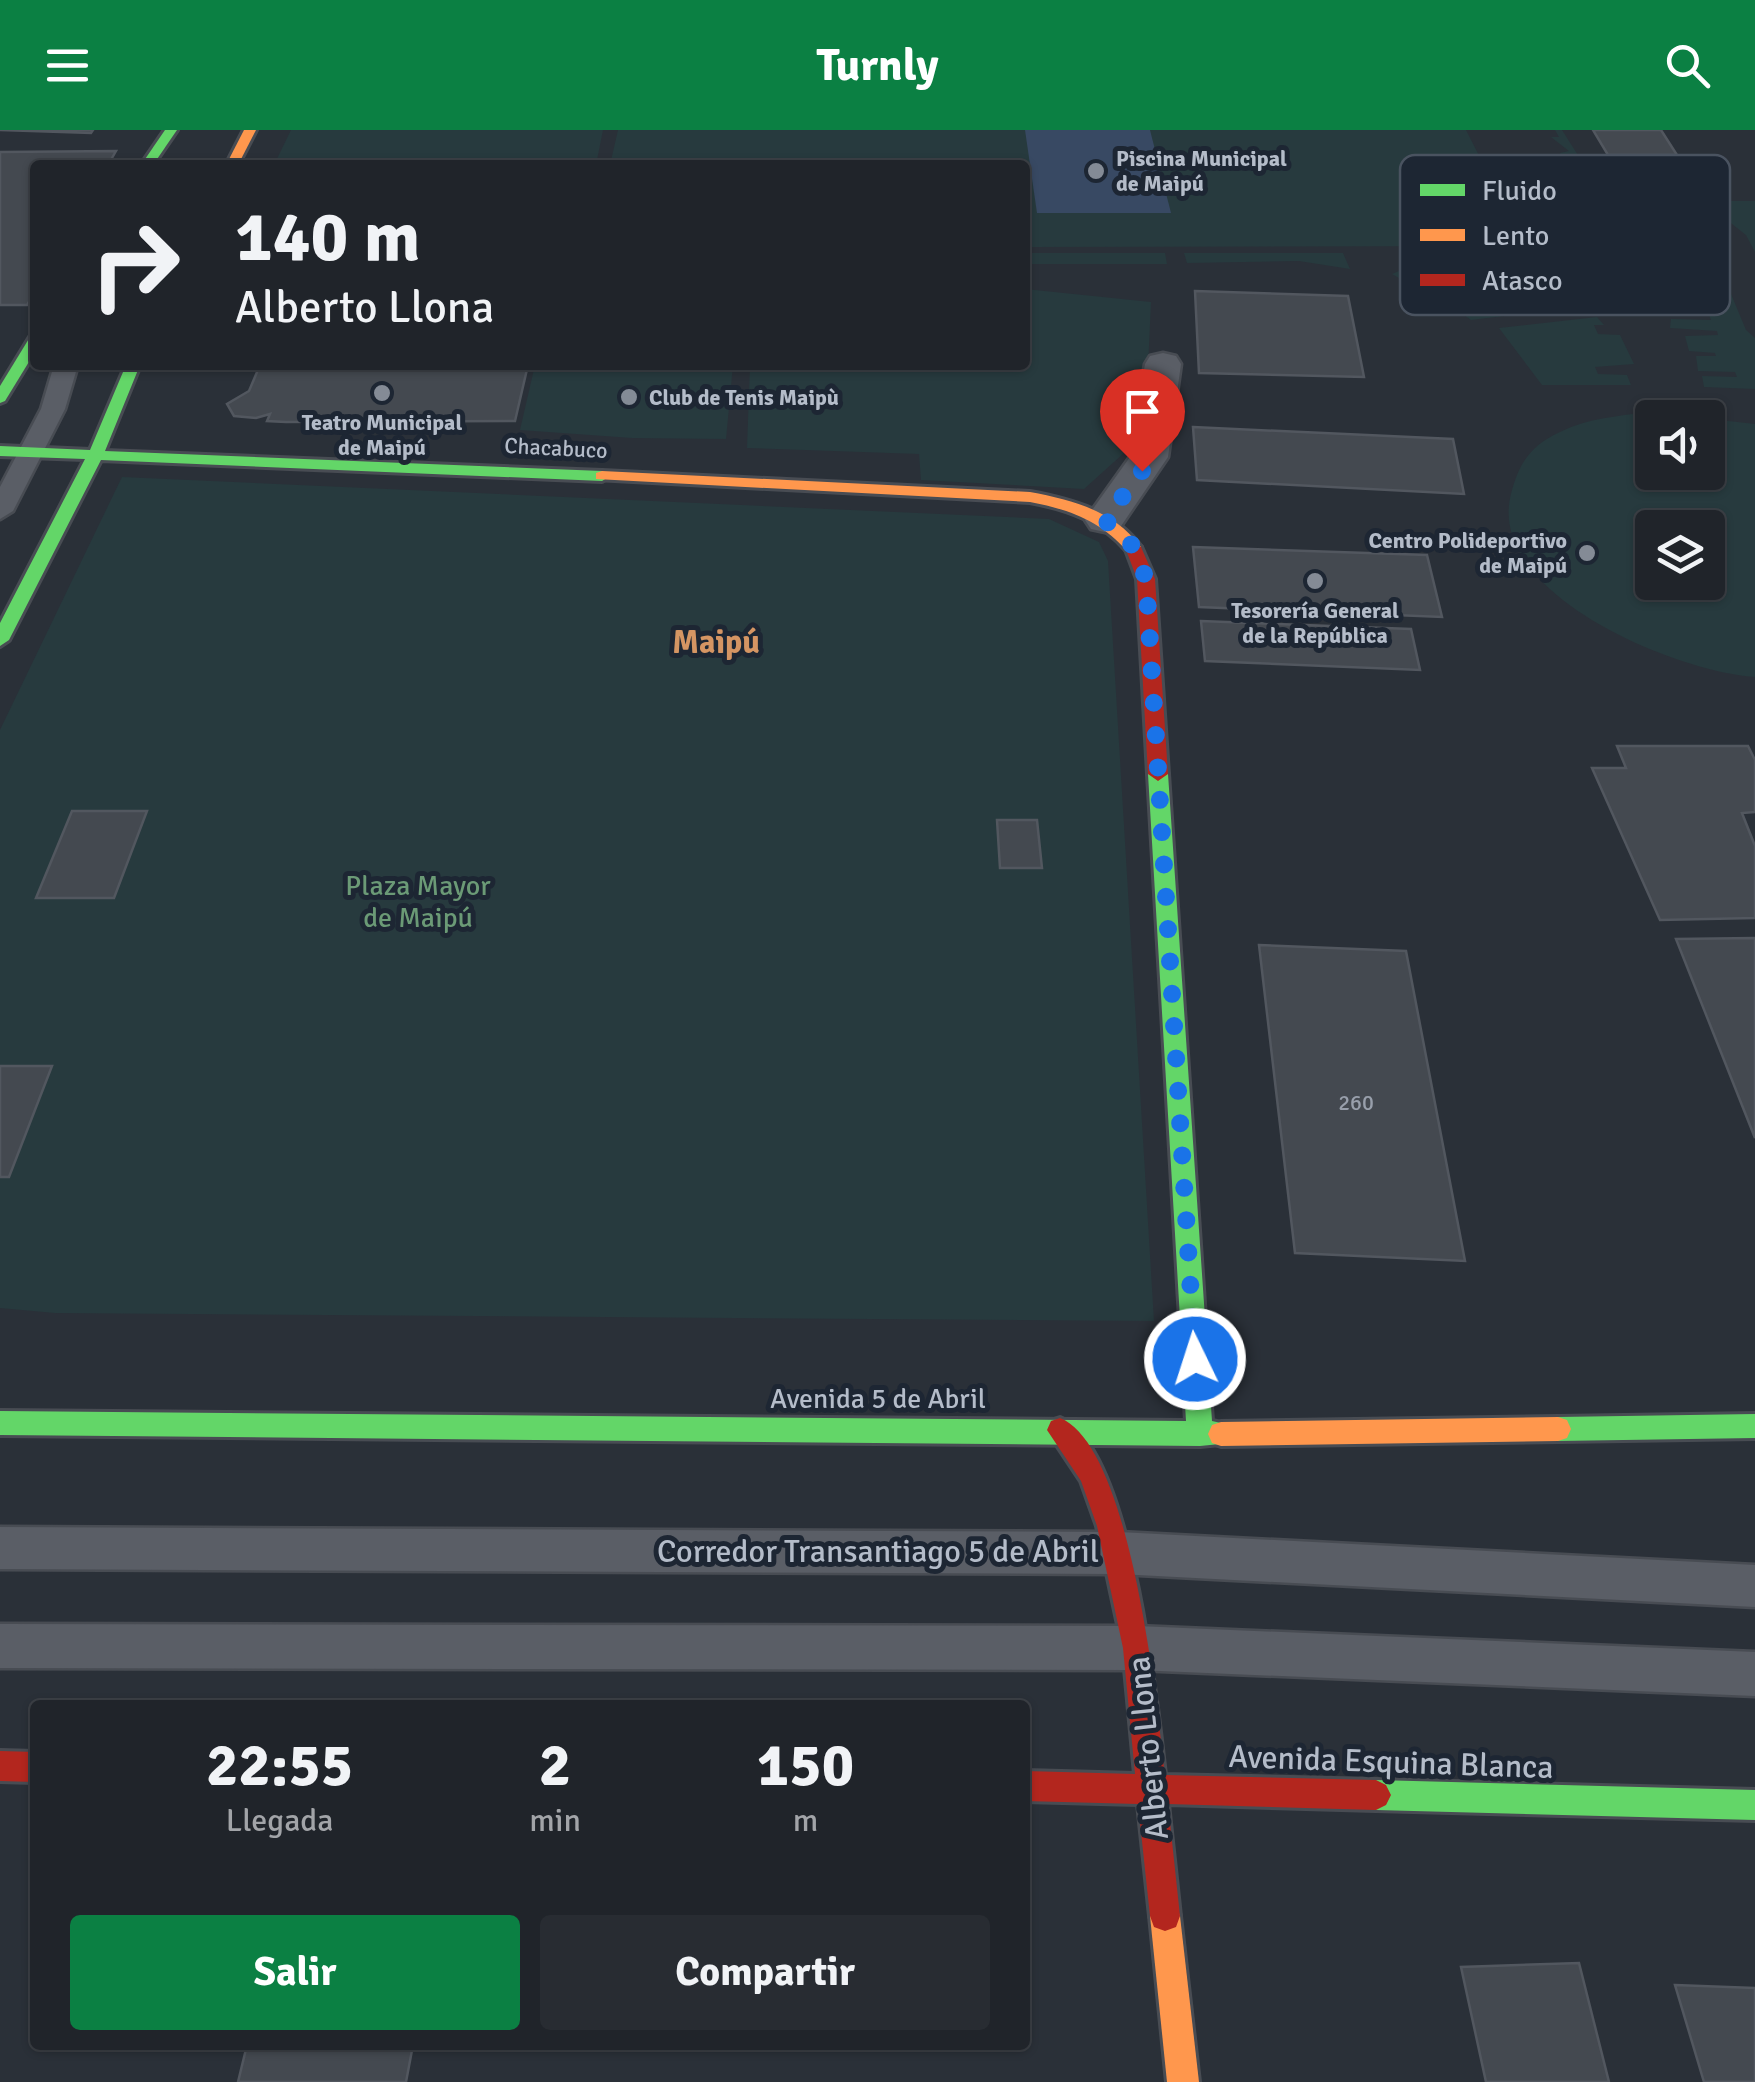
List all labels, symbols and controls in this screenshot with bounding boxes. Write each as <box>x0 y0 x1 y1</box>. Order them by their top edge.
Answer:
icon: menu <box>40 38 95 93</box>
text: Turnly <box>816 38 939 93</box>
icon: search <box>1660 38 1715 93</box>
place label: Piscina Municipal de Maipú <box>1116 145 1287 197</box>
legend <box>1400 155 1730 315</box>
marker: Piscina Municipal de Maipú <box>1085 160 1107 182</box>
text: Fluido <box>1482 174 1557 208</box>
text: 140 m <box>235 194 420 280</box>
icon: right <box>70 200 200 330</box>
text: Lento <box>1482 219 1549 253</box>
text: Atasco <box>1482 264 1562 298</box>
text: Alberto Llona <box>235 280 494 335</box>
pin <box>1100 369 1185 472</box>
marker: Teatro Municipal de Maipú <box>371 382 393 404</box>
place label: Club de Tenis Maipù <box>649 384 839 411</box>
icon: arrive <box>1115 384 1170 439</box>
marker: Club de Tenis Maipù <box>618 386 640 408</box>
map controls <box>1635 400 1725 600</box>
button: sound <box>1635 400 1725 490</box>
place label: Teatro Municipal de Maipú <box>302 409 462 461</box>
street label: Chacabuco <box>504 432 608 464</box>
button: layers <box>1635 510 1725 600</box>
place label: Centro Polideportivo de Maipú <box>1369 527 1567 579</box>
marker: Centro Polideportivo de Maipú <box>1576 542 1598 564</box>
marker: Tesorería General de la República <box>1304 570 1326 592</box>
place label: Tesorería General de la República <box>1231 597 1399 649</box>
district label: Maipú <box>672 623 760 662</box>
park label: Plaza Mayor de Maipú <box>345 869 491 935</box>
house number: 260 <box>1338 1089 1374 1116</box>
position arrow <box>1143 1307 1247 1411</box>
street label: Avenida 5 de Abril <box>770 1382 986 1416</box>
street label: Corredor Transantiago 5 de Abril <box>657 1532 1099 1571</box>
street label: Alberto Llona <box>1119 1654 1177 1842</box>
text: 22:55 <box>206 1729 353 1803</box>
text: 2 <box>539 1729 571 1803</box>
text: 150 <box>757 1729 854 1803</box>
street label: Avenida Esquina Blanca <box>1228 1737 1554 1787</box>
text: Llegada <box>226 1801 333 1840</box>
text: min <box>529 1801 581 1840</box>
text: m <box>793 1801 818 1840</box>
button: Salir <box>70 1915 520 2030</box>
button: Compartir <box>540 1915 990 2030</box>

